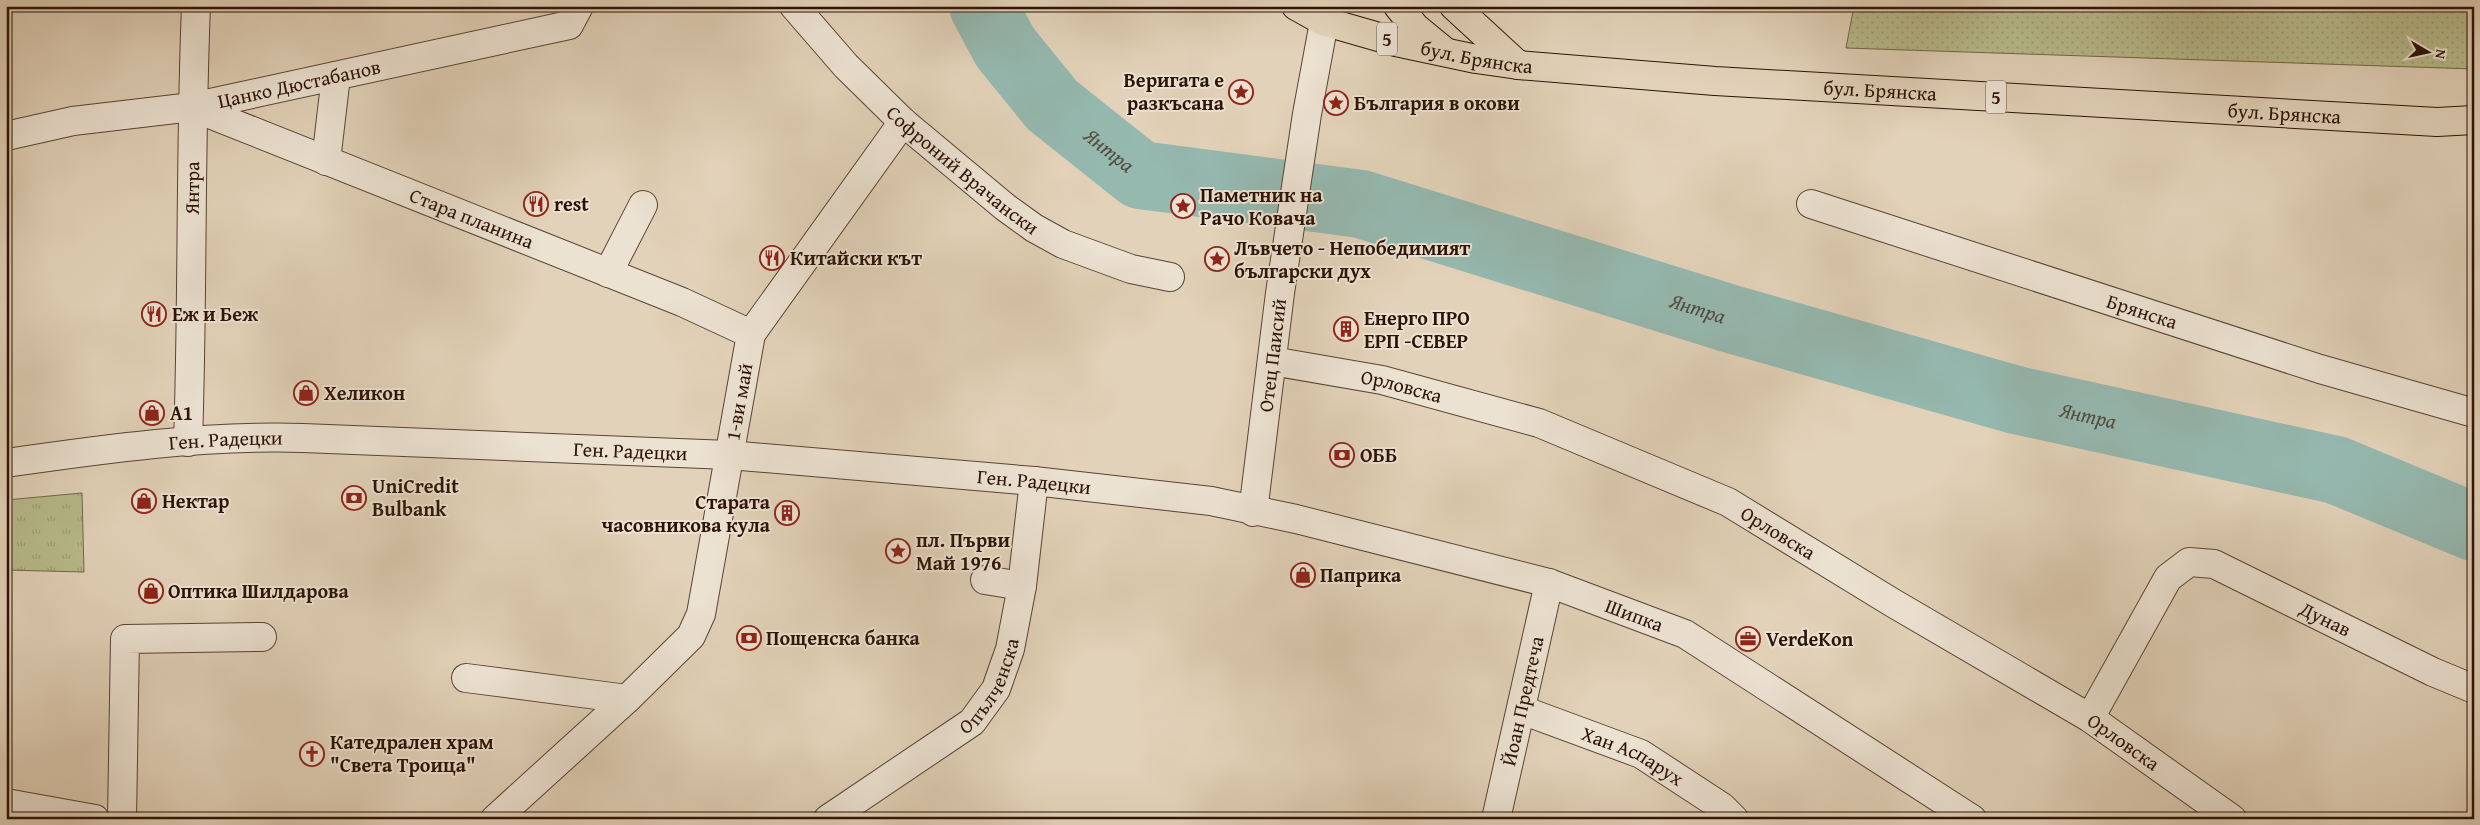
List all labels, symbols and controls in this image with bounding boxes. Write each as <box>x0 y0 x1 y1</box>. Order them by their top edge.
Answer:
road number: 5 <box>1377 22 1397 56</box>
north arrow <box>2402 28 2452 78</box>
street label: бул. Брянска <box>1418 33 1534 80</box>
text: N <box>2430 48 2451 61</box>
street label: Цанко Дюстабанов <box>215 51 383 115</box>
place label: Веригата е разкъсана <box>1124 65 1225 117</box>
street label: бул. Брянска <box>1823 72 1938 108</box>
place icon: Веригата е разкъсана <box>1228 79 1254 105</box>
road number: 5 <box>1986 80 2006 114</box>
place label: България в окови <box>1354 88 1520 117</box>
place icon: България в окови <box>1323 90 1349 116</box>
street label: бул. Брянска <box>2227 95 2342 131</box>
street label: Софроний Врачански <box>880 98 1045 241</box>
water label: Янтра <box>1076 119 1142 180</box>
street label: Янтра <box>177 161 206 216</box>
street label: Стара планина <box>405 180 539 256</box>
place label: Паметник на Рачо Ковача <box>1200 180 1323 232</box>
place label: rest <box>554 189 589 218</box>
restaurant icon: rest <box>523 191 549 217</box>
place icon: Паметник на Рачо Ковача <box>1170 193 1196 219</box>
place label: Лъвчето - Непобедимият български дух <box>1234 233 1471 285</box>
place label: Китайски кът <box>790 243 922 272</box>
restaurant icon: Китайски кът <box>759 245 785 271</box>
place icon: Лъвчето - Непобедимият български дух <box>1204 246 1230 272</box>
water label: Янтра <box>1665 285 1730 332</box>
street label: Брянска <box>2103 286 2182 336</box>
street label: Отец Паисий <box>1250 297 1293 413</box>
place label: Еж и Беж <box>172 299 258 328</box>
restaurant icon: Еж и Беж <box>141 301 167 327</box>
place label: Енерго ПРО ЕРП -СЕВЕР <box>1364 303 1470 355</box>
building icon: Енерго ПРО ЕРП -СЕВЕР <box>1333 316 1359 342</box>
street label: 1-ви май <box>717 360 760 443</box>
street label: Орловска <box>1359 362 1446 410</box>
place label: Хеликон <box>324 378 405 407</box>
shop icon: Хеликон <box>293 380 319 406</box>
water label: Янтра <box>2056 394 2120 437</box>
place label: A1 <box>170 398 193 427</box>
shop icon: A1 <box>139 400 165 426</box>
street label: Ген. Радецки <box>167 423 283 457</box>
street label: Ген. Радецки <box>573 434 688 467</box>
place label: ОББ <box>1360 440 1397 469</box>
bank icon: ОББ <box>1329 442 1355 468</box>
street label: Ген. Радецки <box>976 461 1093 501</box>
place label: UniCredit Bulbank <box>372 471 459 523</box>
bank icon: UniCredit Bulbank <box>341 485 367 511</box>
place label: Нектар <box>162 486 230 515</box>
place label: Старата часовникова кула <box>601 487 771 539</box>
shop icon: Нектар <box>131 488 157 514</box>
street label: Орловска <box>1735 498 1822 566</box>
building icon: Старата часовникова кула <box>774 500 800 526</box>
place label: пл. Първи Май 1976 <box>916 525 1011 577</box>
place icon: пл. Първи Май 1976 <box>885 538 911 564</box>
place label: Паприка <box>1320 560 1402 589</box>
shop icon: Паприка <box>1290 562 1316 588</box>
place label: Оптика Шилдарова <box>168 576 350 605</box>
shop icon: Оптика Шилдарова <box>138 578 164 604</box>
street label: Шипка <box>1601 590 1668 639</box>
street label: Дунав <box>2294 593 2356 643</box>
place label: Пощенска банка <box>766 623 920 652</box>
place label: VerdeKon <box>1766 624 1854 653</box>
bank icon: Пощенска банка <box>736 625 762 651</box>
office icon: VerdeKon <box>1735 626 1761 652</box>
street label: Йоан Предтеча <box>1493 633 1551 769</box>
street label: Опълченска <box>953 635 1026 741</box>
street label: Орловска <box>2082 706 2166 778</box>
street label: Хан Аспарух <box>1578 718 1691 793</box>
place label: Катедрален храм "Света Троица" <box>330 727 494 779</box>
church icon: Катедрален храм "Света Троица" <box>299 741 325 767</box>

